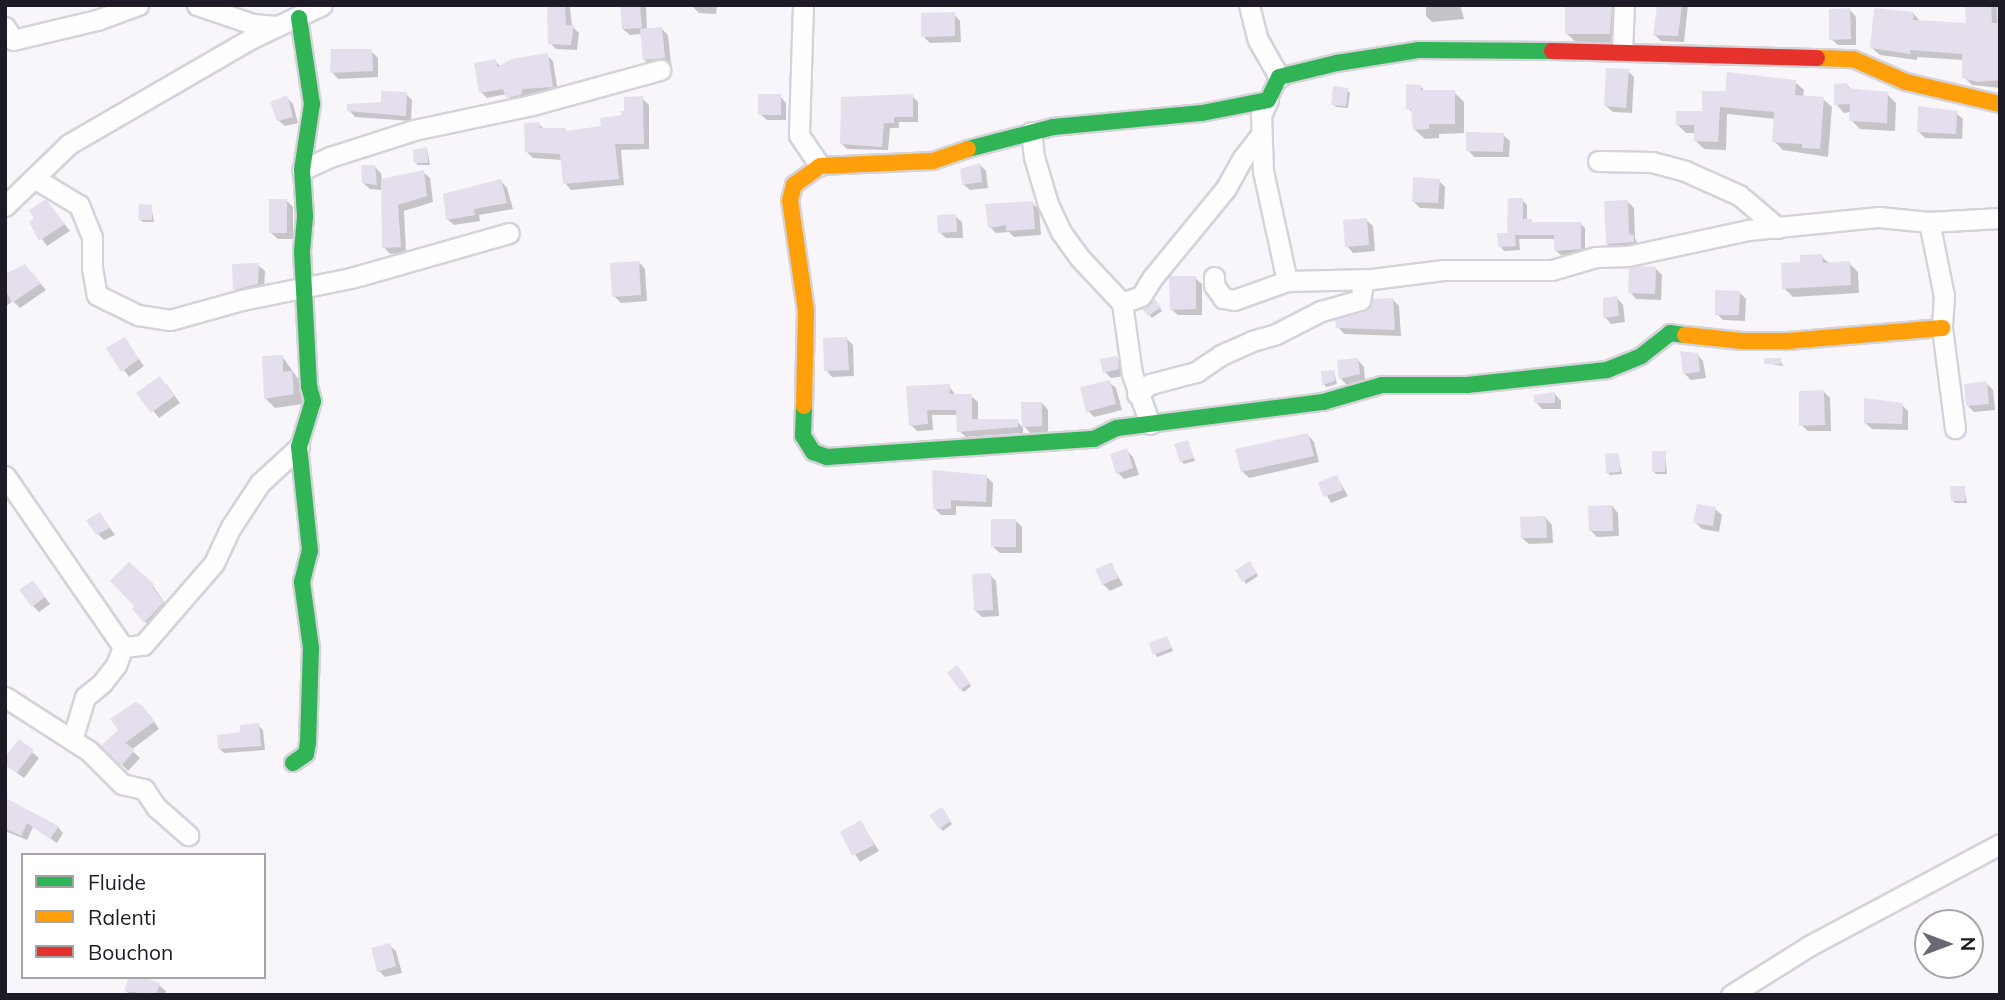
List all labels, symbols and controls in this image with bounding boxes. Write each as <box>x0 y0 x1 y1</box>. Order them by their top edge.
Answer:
legend <box>21 853 266 979</box>
text: Fluide <box>88 869 146 895</box>
text: Ralenti <box>88 904 156 930</box>
north arrow <box>1914 909 1984 979</box>
text: N <box>1956 937 1980 951</box>
text: Bouchon <box>88 939 173 965</box>

